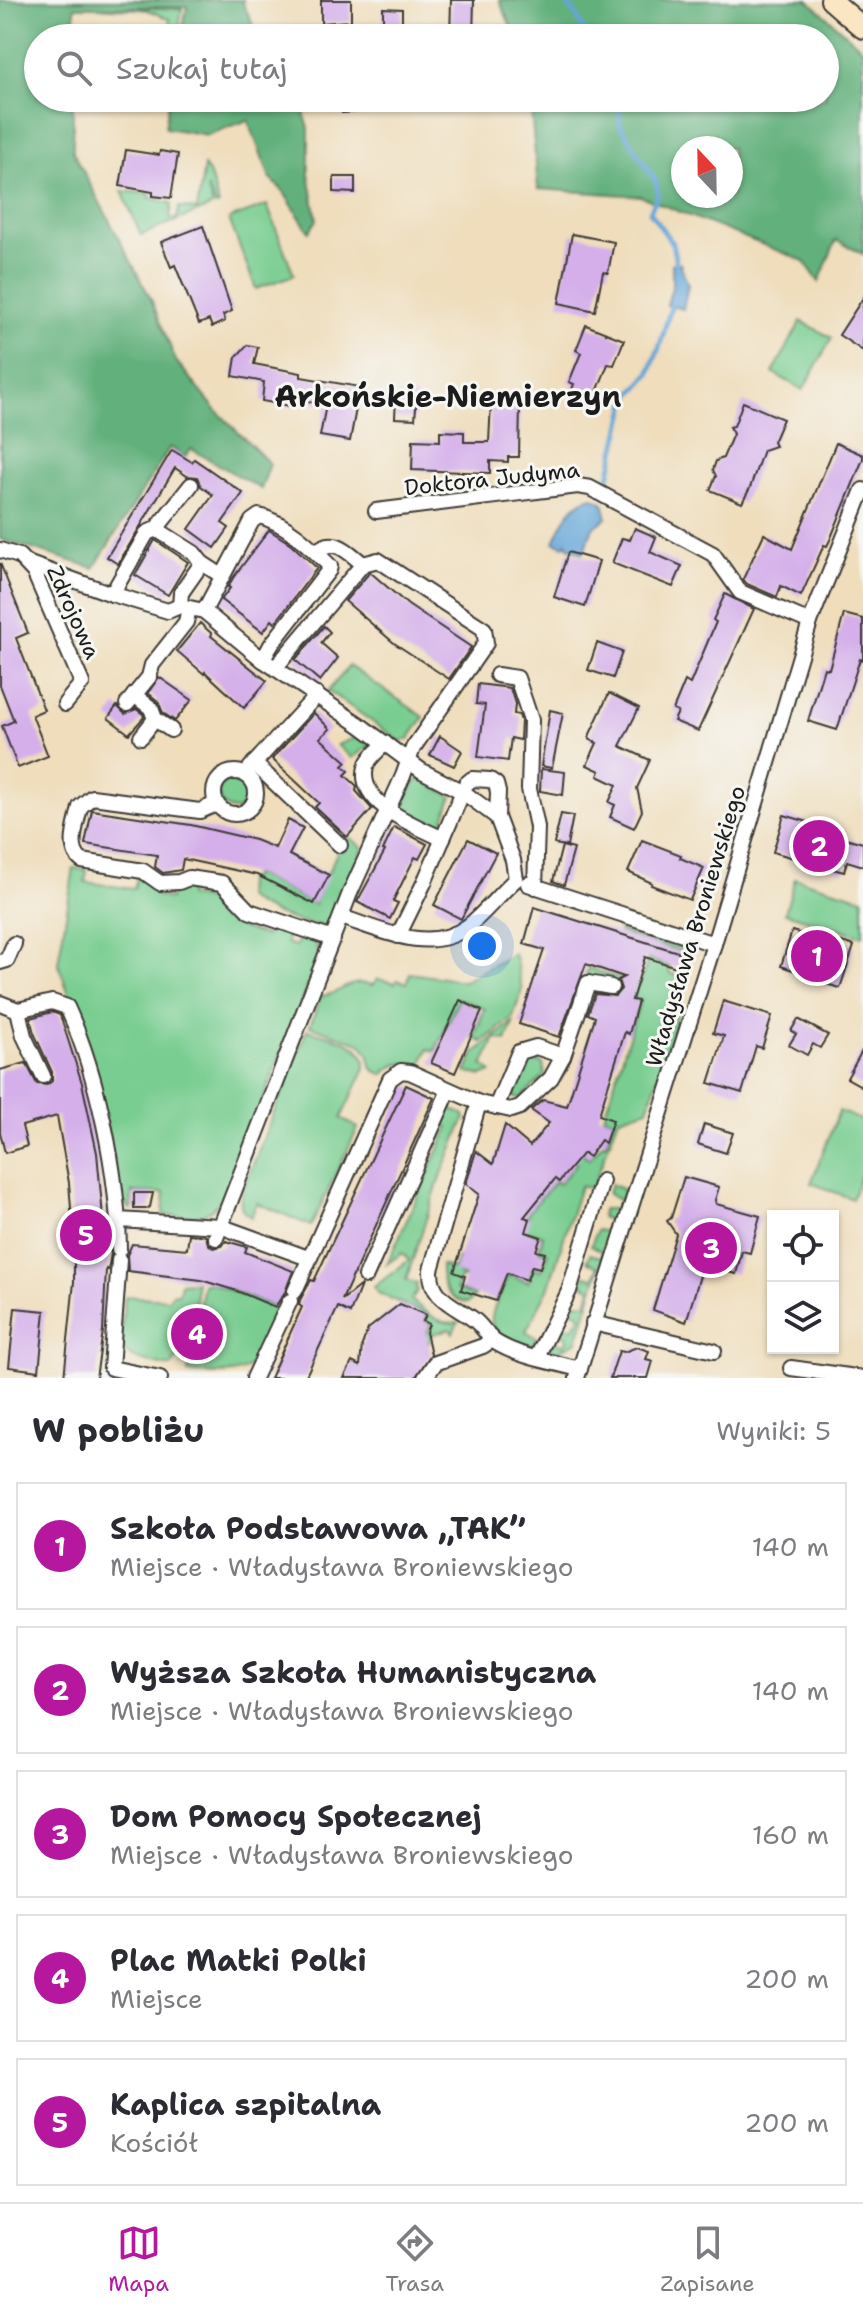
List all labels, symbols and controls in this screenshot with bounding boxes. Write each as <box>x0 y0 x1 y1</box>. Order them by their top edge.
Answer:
search box <box>24 24 839 112</box>
icon: search <box>52 46 96 90</box>
text: Szukaj tutaj <box>116 48 288 89</box>
north arrow <box>671 136 743 208</box>
district label: Arkońskie-Niemierzyn <box>275 376 621 417</box>
street label: Doktora Judyma <box>403 455 581 502</box>
street label: Zdrojowa <box>40 561 107 664</box>
street label: Władysława Broniewskiego <box>639 782 752 1070</box>
pin: 2 <box>793 816 845 876</box>
your location <box>462 926 502 966</box>
pin: 1 <box>791 926 843 986</box>
pin: 5 <box>60 1205 112 1265</box>
map controls <box>767 1210 839 1354</box>
button: locate <box>767 1210 839 1282</box>
pin: 3 <box>685 1218 737 1278</box>
button: layers <box>767 1282 839 1354</box>
pin: 4 <box>171 1304 223 1364</box>
text: W pobliżu <box>32 1407 205 1453</box>
text: Wyniki: 5 <box>716 1413 831 1448</box>
text: Szkoła Podstawowa „TAK” <box>110 1508 525 1549</box>
text: 1 <box>54 1529 66 1564</box>
text: 140 m <box>752 1529 829 1564</box>
text: Miejsce · Władysława Broniewskiego <box>110 1549 573 1584</box>
text: Wyższa Szkoła Humanistyczna <box>110 1652 596 1693</box>
text: 2 <box>51 1673 69 1708</box>
text: 140 m <box>752 1673 829 1708</box>
text: Miejsce · Władysława Broniewskiego <box>110 1693 573 1728</box>
text: Dom Pomocy Społecznej <box>110 1796 481 1837</box>
text: 3 <box>51 1817 69 1852</box>
text: 160 m <box>752 1817 829 1852</box>
text: Miejsce · Władysława Broniewskiego <box>110 1837 573 1872</box>
text: Plac Matki Polki <box>110 1940 367 1981</box>
text: 4 <box>51 1961 69 1996</box>
text: 200 m <box>744 1961 829 1996</box>
text: Miejsce <box>110 1981 203 2016</box>
text: Kaplica szpitalna <box>110 2084 381 2125</box>
text: 5 <box>52 2105 68 2140</box>
text: 200 m <box>744 2105 829 2140</box>
text: Kościół <box>110 2125 198 2160</box>
tab: Mapa <box>108 2221 169 2298</box>
tab: Trasa <box>385 2221 444 2298</box>
tab: Zapisane <box>660 2221 755 2298</box>

